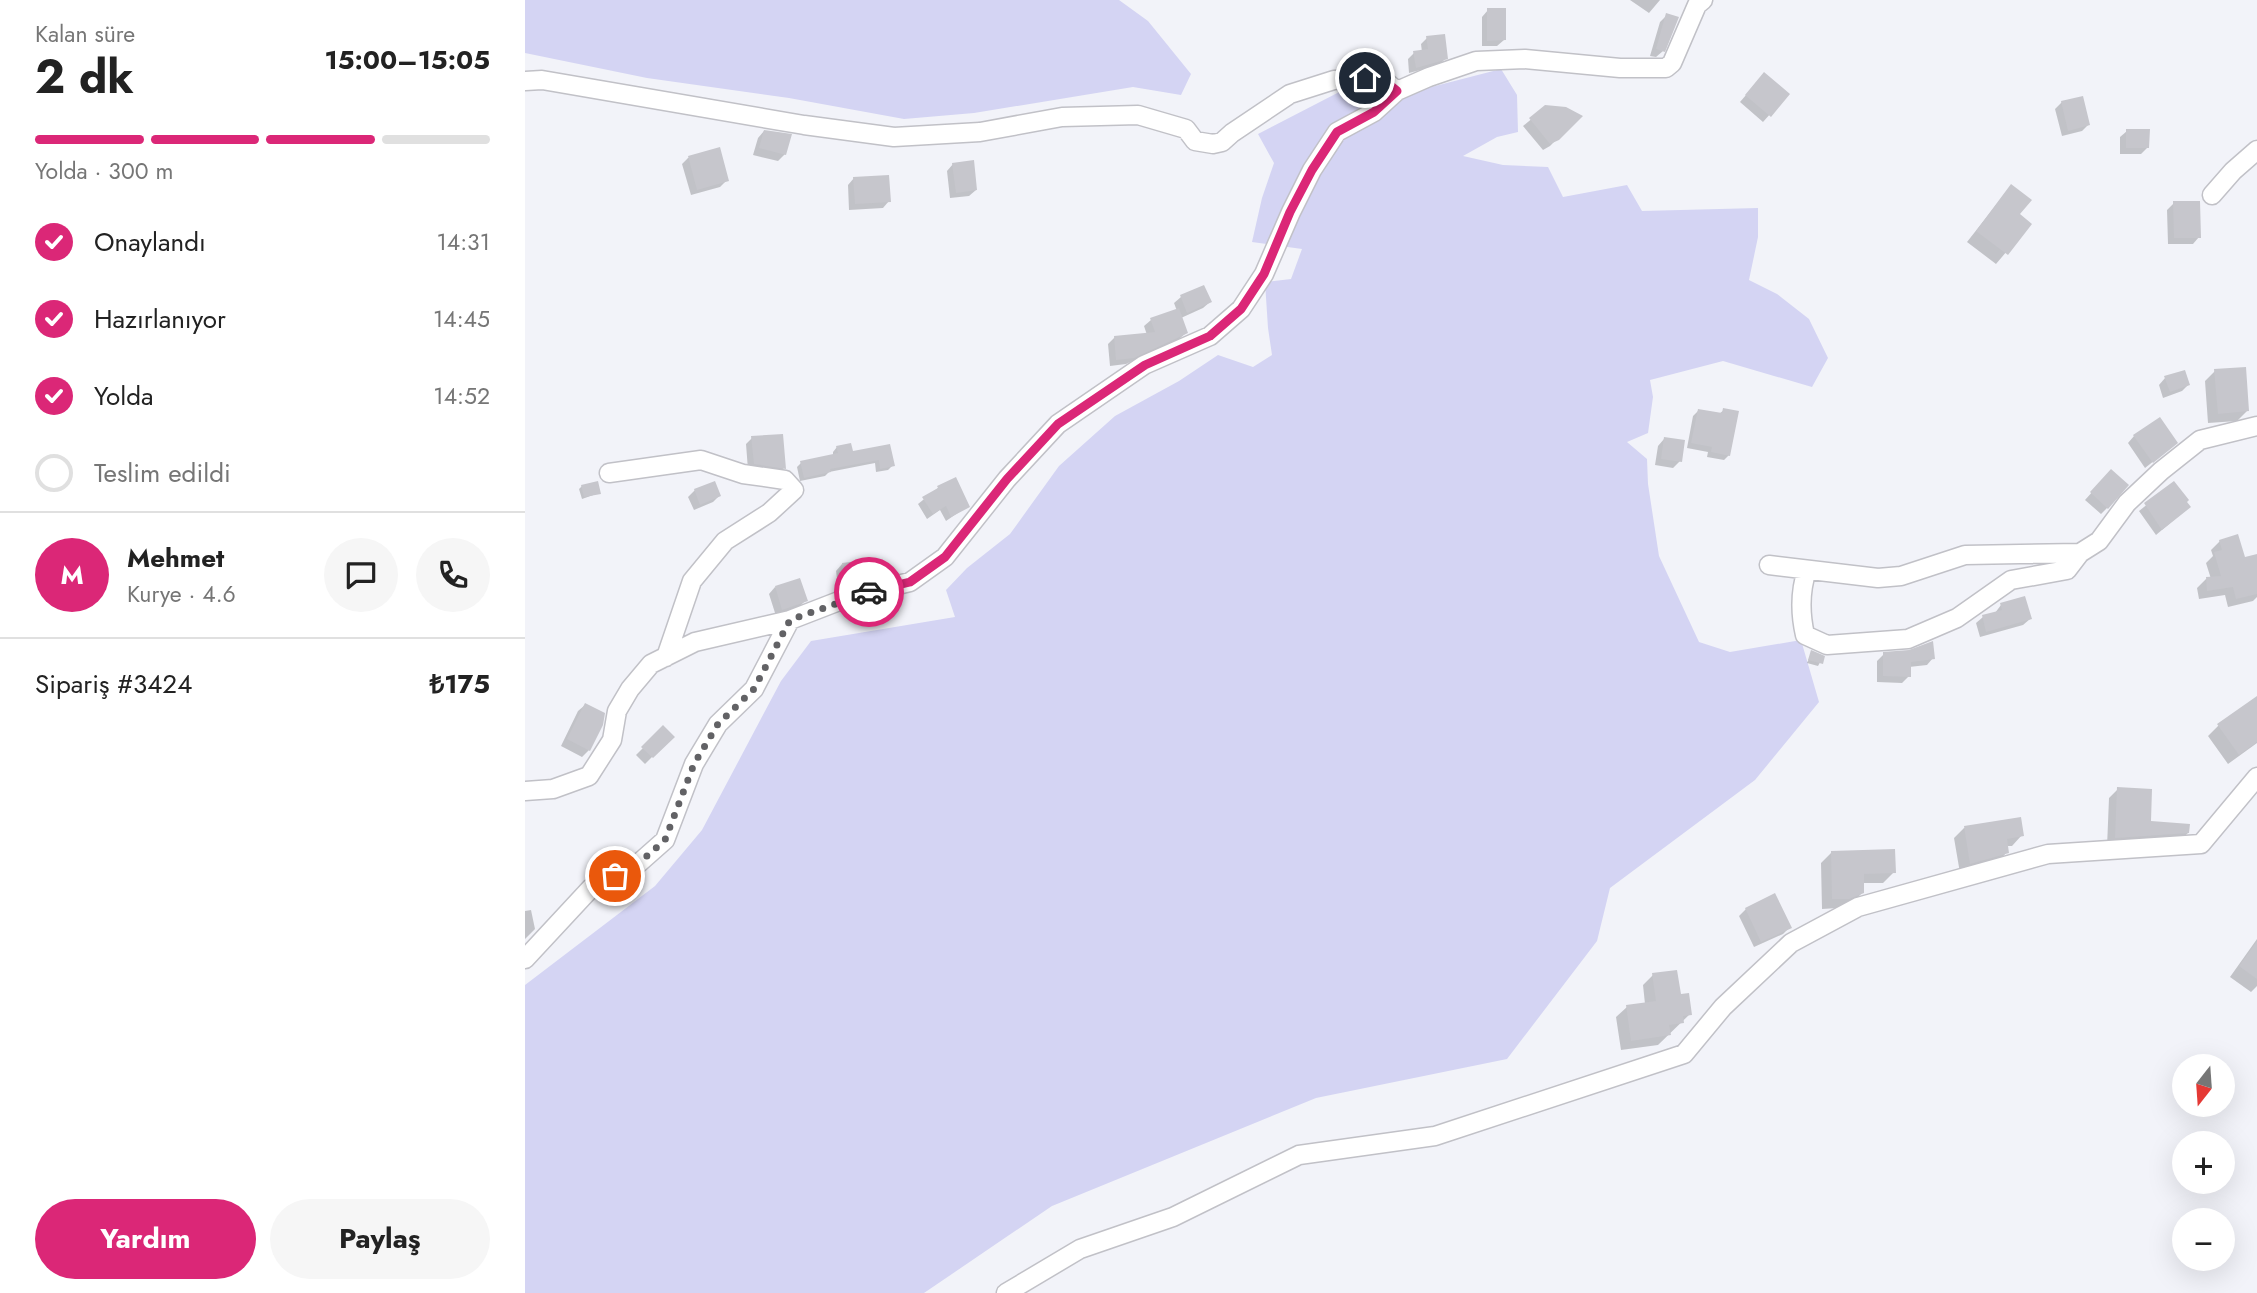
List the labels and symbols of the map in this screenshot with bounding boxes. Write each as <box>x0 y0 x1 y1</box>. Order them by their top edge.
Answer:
pin <box>1335 48 1395 108</box>
courier <box>834 557 904 627</box>
pin <box>585 846 645 906</box>
north arrow <box>2172 1054 2235 1116</box>

